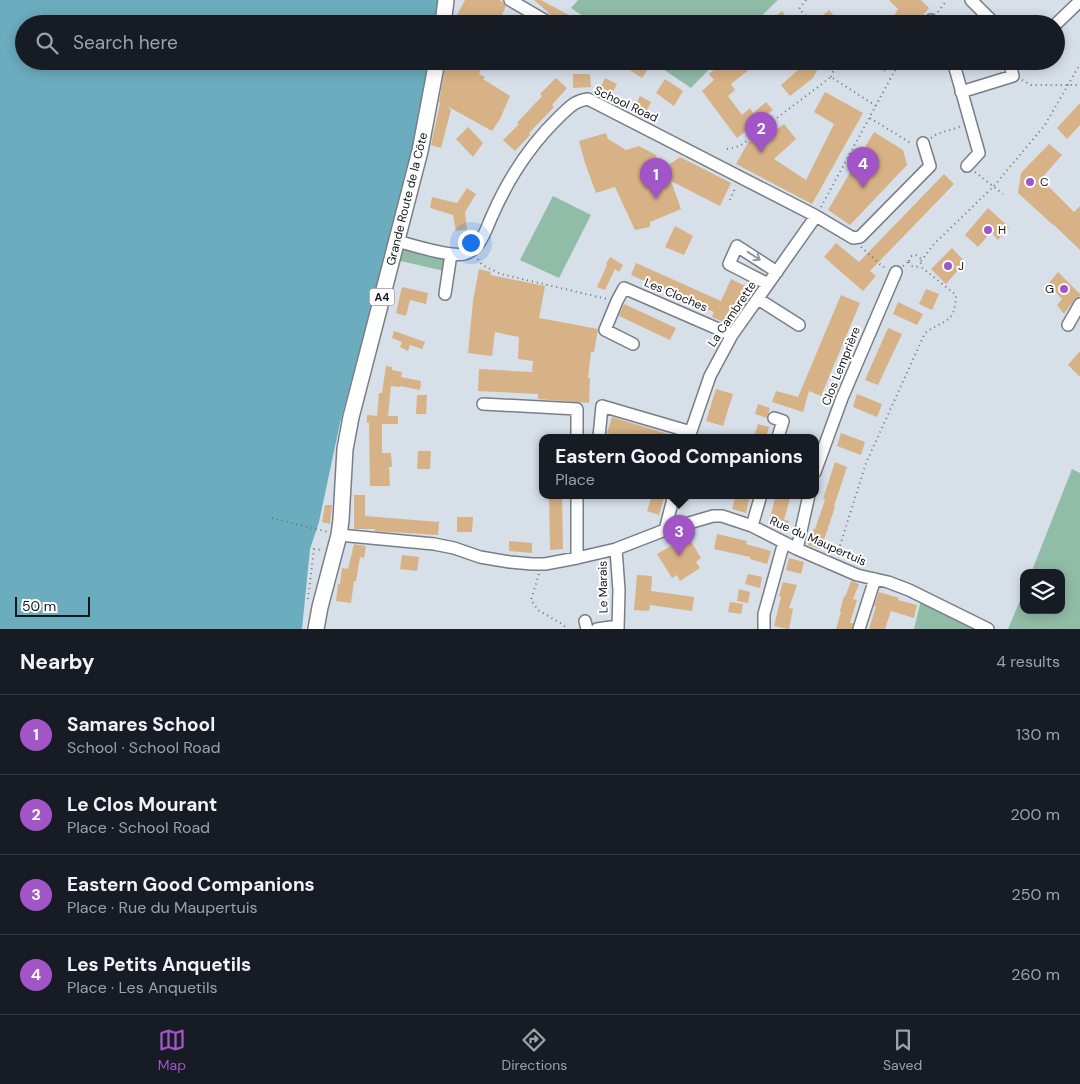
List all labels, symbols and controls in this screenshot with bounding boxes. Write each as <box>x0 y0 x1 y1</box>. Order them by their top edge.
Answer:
search box <box>15 15 1065 70</box>
icon: search <box>33 29 61 57</box>
text: Search here <box>73 30 178 55</box>
street label: School Road <box>591 82 661 126</box>
pin: 2 <box>745 112 777 153</box>
street label: Grande Route de la Côte <box>383 131 431 267</box>
pin: 4 <box>847 147 879 188</box>
pin: 1 <box>640 158 672 199</box>
place label: C <box>1040 174 1049 190</box>
marker: C <box>1024 176 1036 188</box>
place label: H <box>998 222 1006 238</box>
marker: H <box>982 224 994 236</box>
your location <box>458 230 484 256</box>
one-way arrow <box>746 252 760 262</box>
place label: J <box>958 258 964 274</box>
marker: J <box>942 260 954 272</box>
street label: Les Cloches <box>642 275 710 315</box>
street label: La Cambrette <box>704 278 760 350</box>
place label: G <box>1045 281 1054 297</box>
marker: G <box>1058 283 1070 295</box>
road number: A4 <box>370 288 394 306</box>
street label: Clos Lemprière <box>818 324 864 408</box>
popup <box>539 434 819 499</box>
text: Eastern Good Companions <box>555 444 803 469</box>
text: Place <box>555 469 595 490</box>
street label: Rue du Maupertuis <box>767 512 869 570</box>
pin: 3 <box>663 515 695 556</box>
street label: Le Marais <box>595 561 611 613</box>
map controls <box>1020 569 1065 614</box>
button: layers <box>1020 569 1065 614</box>
scale bar <box>15 594 90 617</box>
text: 50 m <box>22 597 56 615</box>
text: Nearby <box>20 648 94 676</box>
text: 4 results <box>996 651 1060 672</box>
text: Samares School <box>67 712 215 737</box>
text: 1 <box>33 724 39 745</box>
text: 130 m <box>1016 724 1060 745</box>
text: School · School Road <box>67 737 221 758</box>
text: Le Clos Mourant <box>67 792 217 817</box>
text: 2 <box>31 804 41 825</box>
text: 200 m <box>1011 804 1060 825</box>
text: Place · School Road <box>67 817 210 838</box>
text: Eastern Good Companions <box>67 872 315 897</box>
text: 3 <box>31 884 41 905</box>
text: 250 m <box>1012 884 1060 905</box>
text: Place · Rue du Maupertuis <box>67 897 258 918</box>
text: Les Petits Anquetils <box>67 952 251 977</box>
text: 4 <box>31 964 41 985</box>
text: 260 m <box>1011 964 1060 985</box>
text: Place · Les Anquetils <box>67 977 217 998</box>
tab: Map <box>158 1026 186 1074</box>
tab: Directions <box>502 1026 567 1074</box>
tab: Saved <box>883 1026 922 1074</box>

